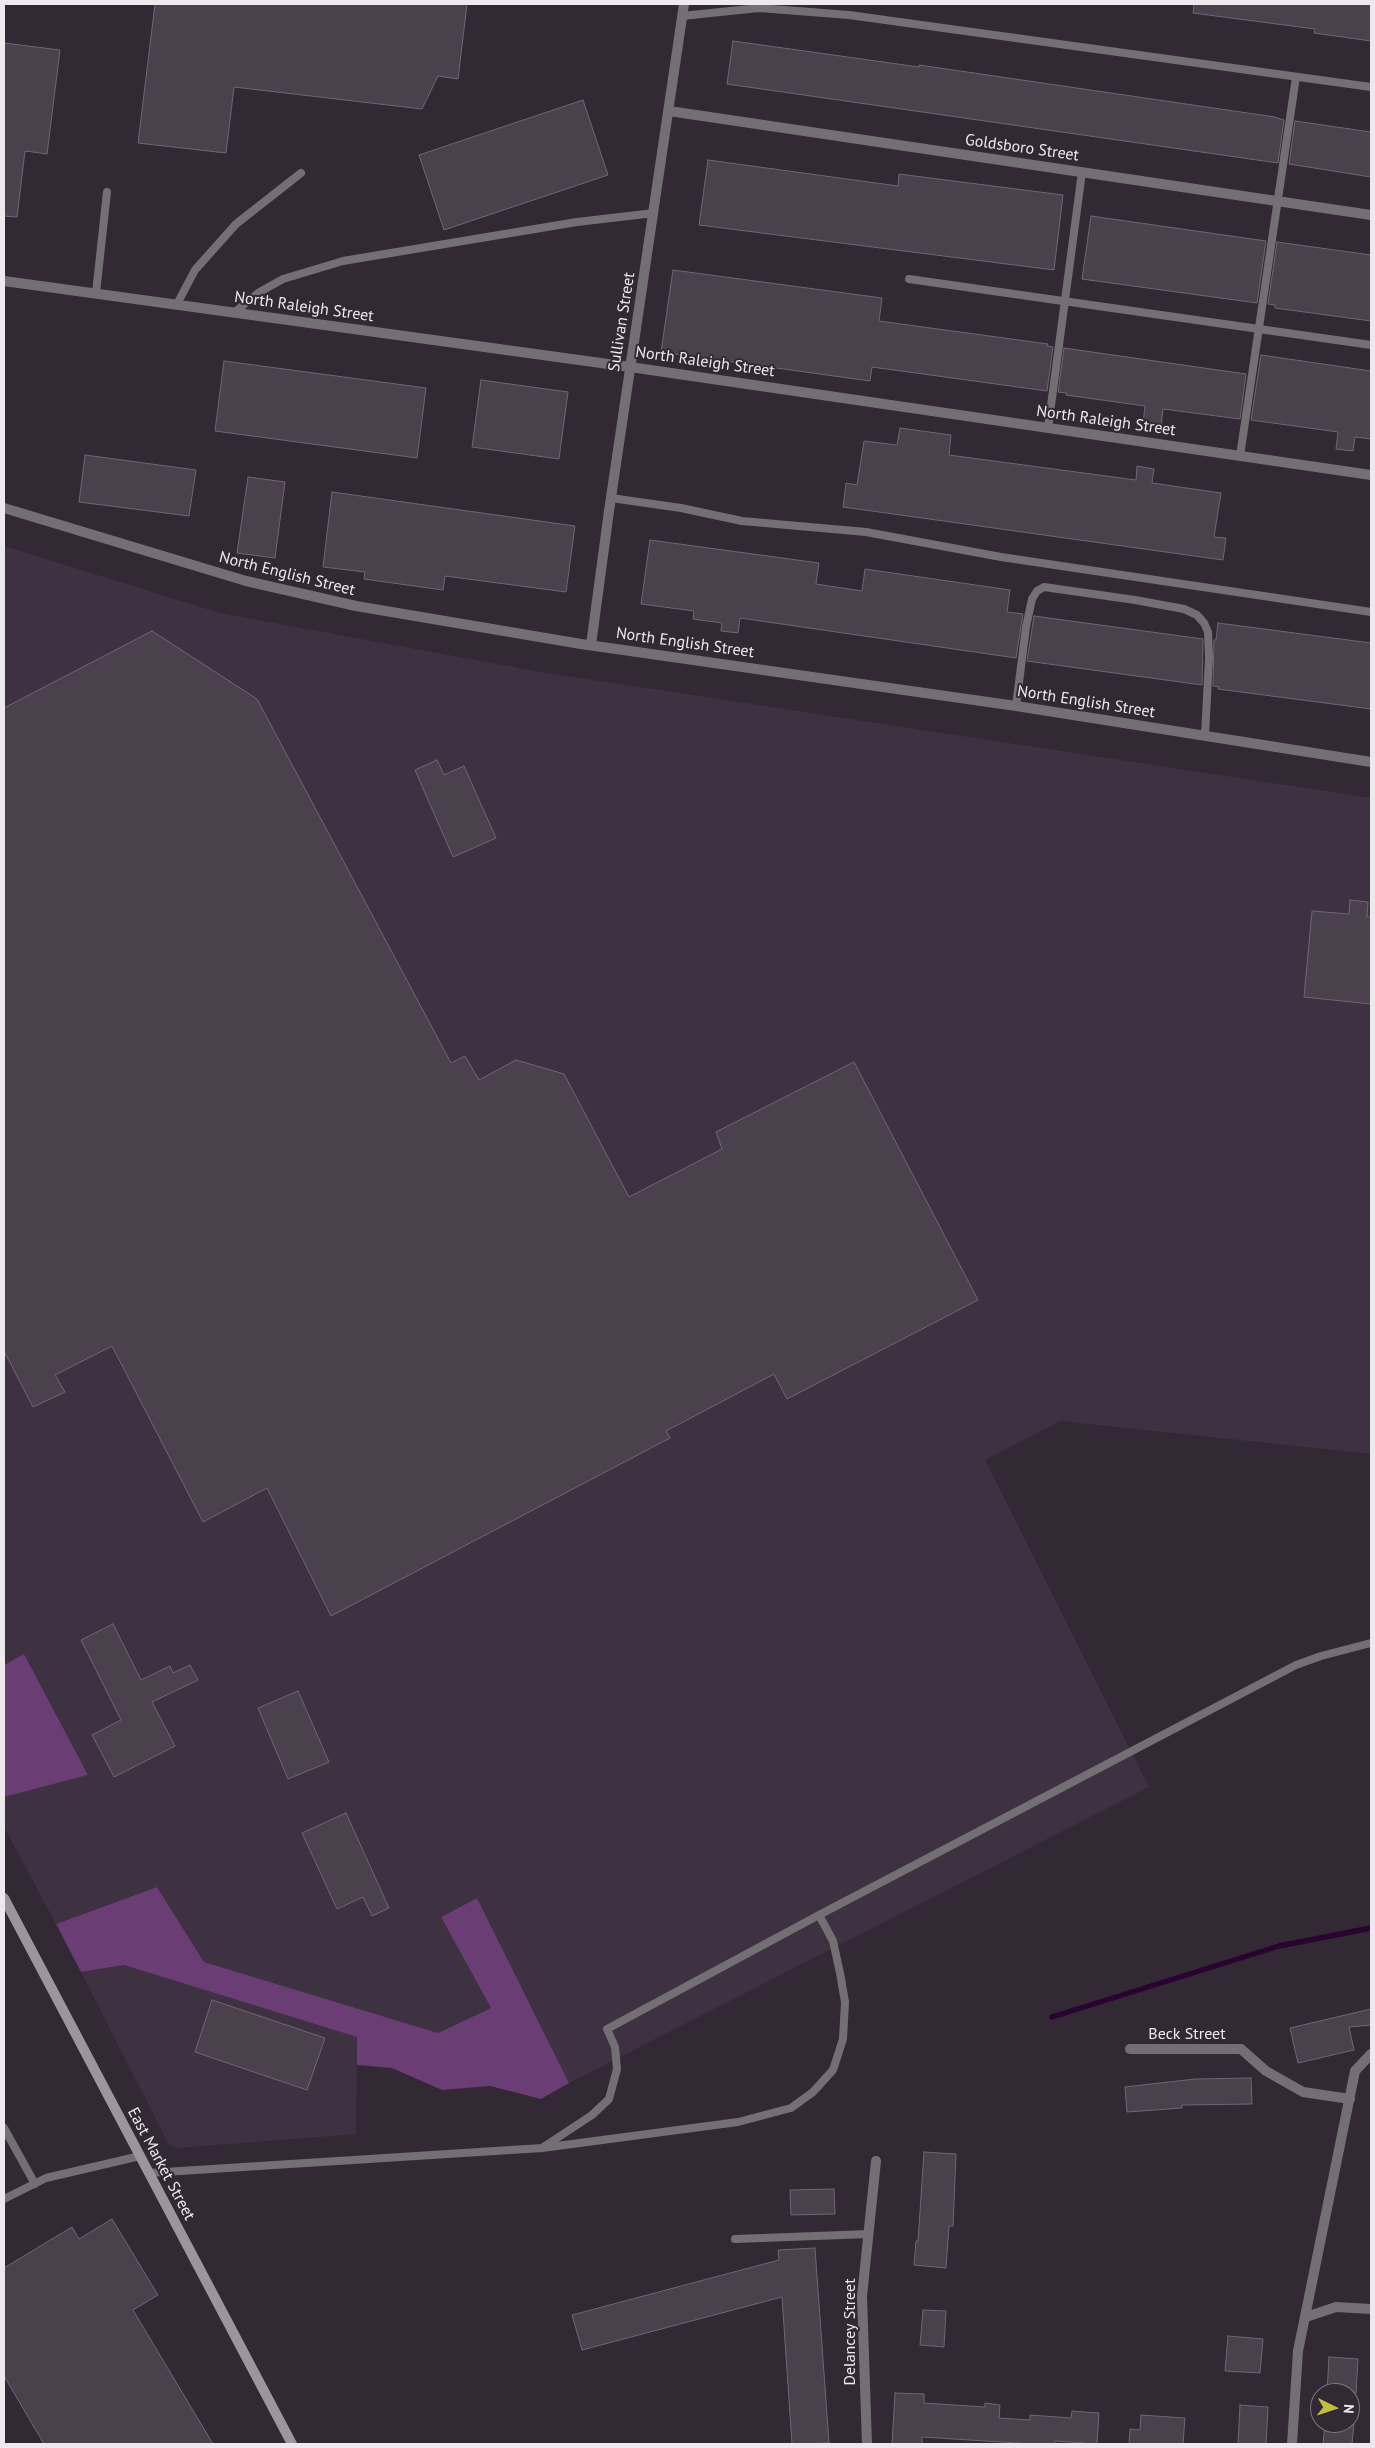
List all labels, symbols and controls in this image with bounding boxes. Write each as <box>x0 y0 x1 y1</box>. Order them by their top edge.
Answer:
street label: Goldsboro Street <box>964 131 1080 165</box>
street label: Sullivan Street <box>605 271 639 373</box>
street label: North Raleigh Street <box>233 288 375 326</box>
street label: North Raleigh Street <box>634 343 776 381</box>
street label: North Raleigh Street <box>1035 402 1177 440</box>
street label: North English Street <box>217 548 357 600</box>
street label: North English Street <box>615 624 755 662</box>
street label: North English Street <box>1016 682 1156 722</box>
street label: Beck Street <box>1148 2024 1226 2044</box>
street label: East Market Street <box>123 2104 199 2224</box>
street label: Delancey Street <box>840 2278 860 2386</box>
north arrow <box>1310 2383 1360 2433</box>
text: N <box>1340 2404 1358 2414</box>

